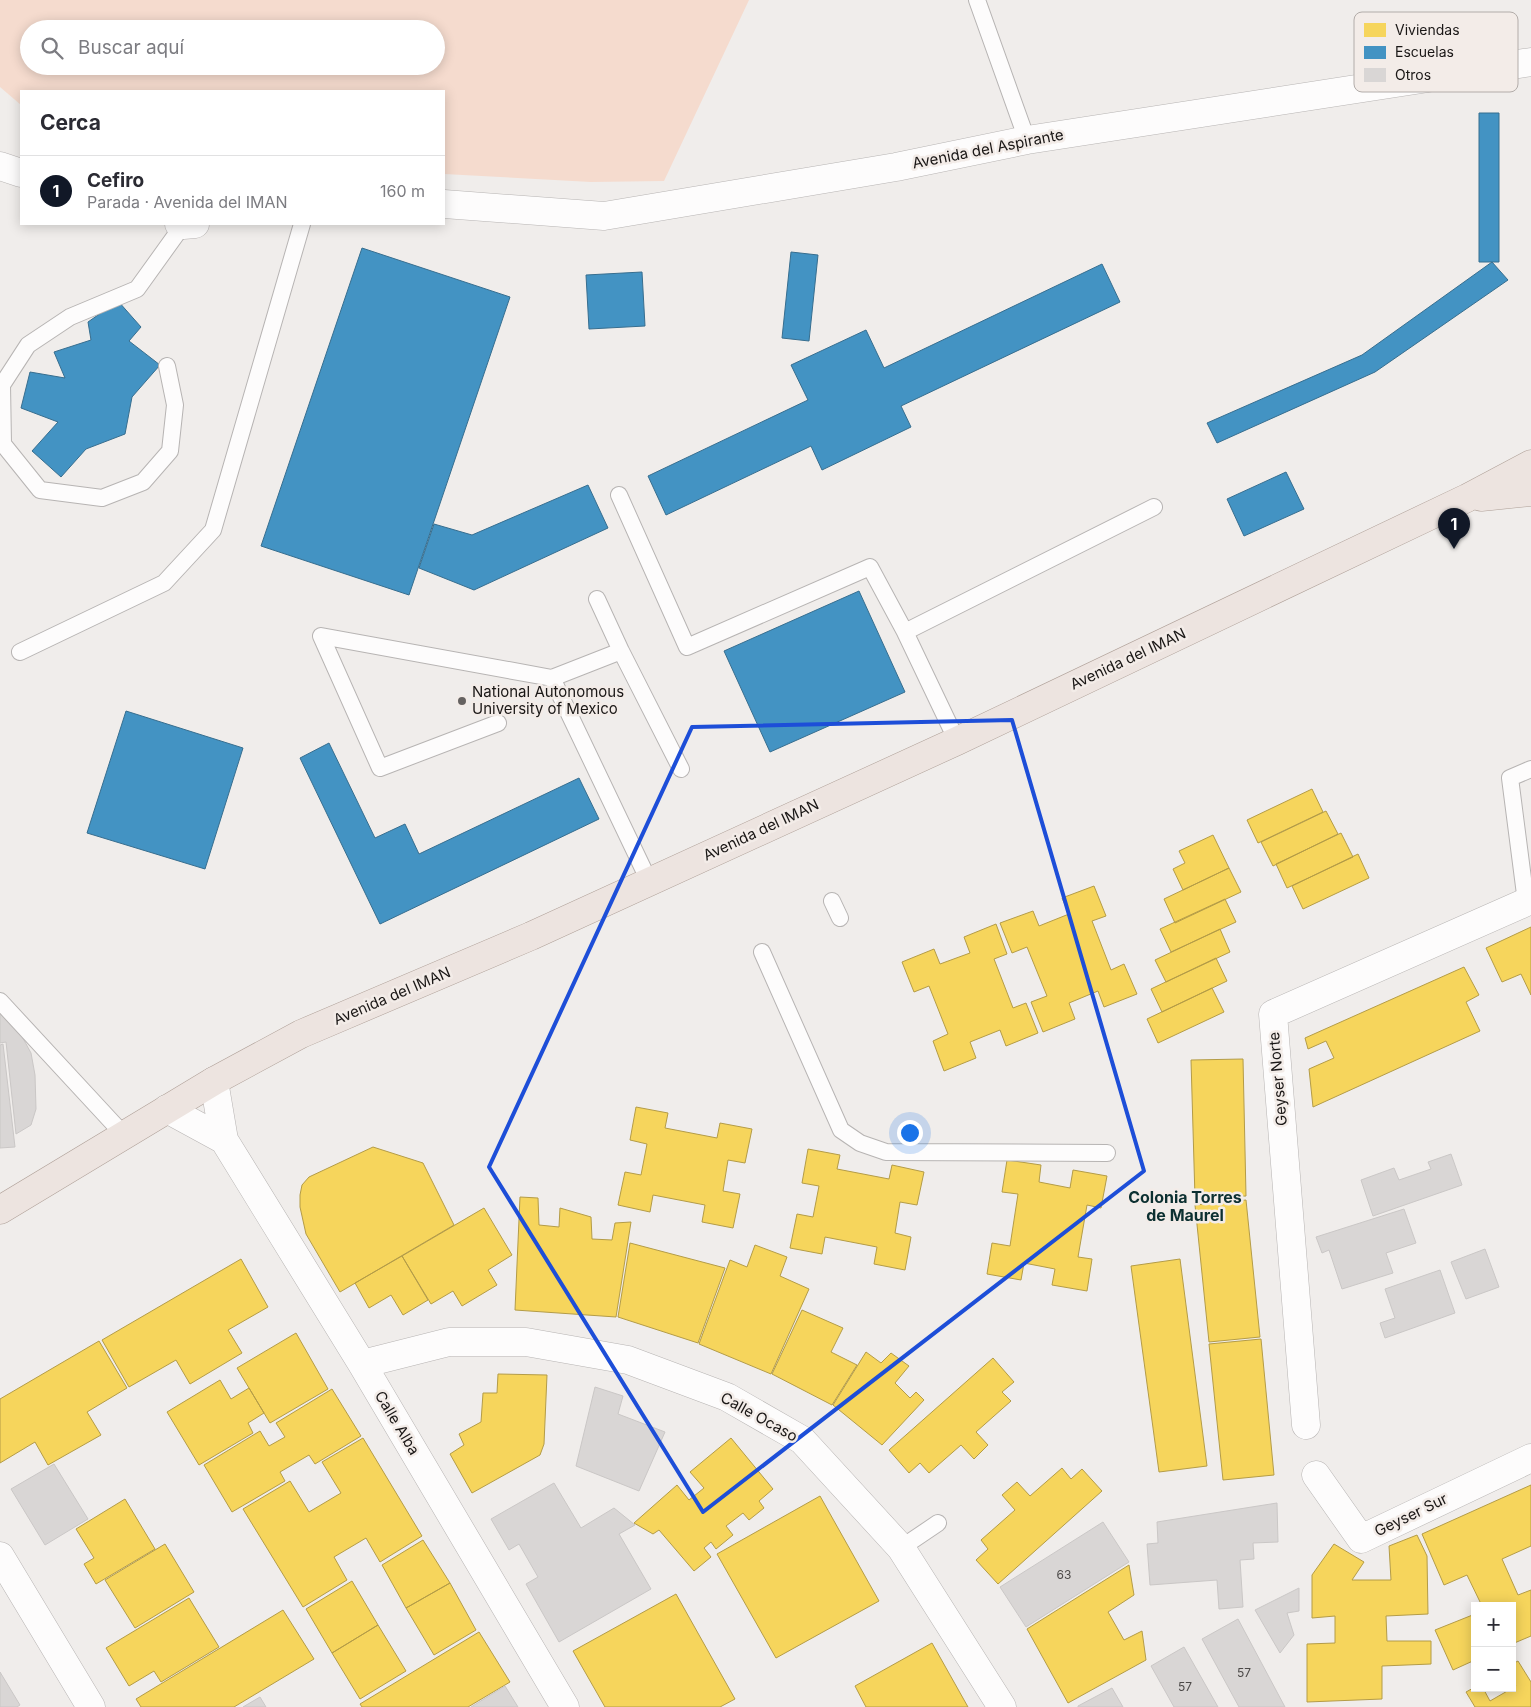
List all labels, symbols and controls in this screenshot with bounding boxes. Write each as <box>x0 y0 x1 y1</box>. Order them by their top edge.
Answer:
legend <box>1354 12 1518 92</box>
search box <box>20 20 445 75</box>
text: Viviendas <box>1395 21 1460 38</box>
icon: search <box>38 34 66 62</box>
text: Buscar aquí <box>78 36 184 59</box>
text: Escuelas <box>1395 43 1454 60</box>
text: Otros <box>1395 66 1431 83</box>
text: Cerca <box>40 110 101 135</box>
street label: Avenida del Aspirante <box>911 125 1065 173</box>
text: Cefiro <box>87 169 144 192</box>
text: 1 <box>53 181 59 201</box>
text: 160 m <box>380 181 425 201</box>
text: Parada · Avenida del IMAN <box>87 192 288 212</box>
pin: 1 <box>1438 508 1470 549</box>
street label: Avenida del IMAN <box>1067 623 1189 694</box>
place label: National Autonomous University of Mexico <box>472 682 624 718</box>
marker: National Autonomous University of Mexico <box>456 695 468 707</box>
street label: Avenida del IMAN <box>700 794 822 865</box>
street label: Avenida del IMAN <box>330 962 453 1029</box>
street label: Geyser Norte <box>1264 1031 1291 1127</box>
your location <box>897 1120 923 1146</box>
district label: Colonia Torres de Maurel <box>1128 1187 1242 1225</box>
street label: Calle Alba <box>371 1387 424 1458</box>
street label: Calle Ocaso <box>717 1388 801 1446</box>
street label: Geyser Sur <box>1371 1489 1451 1540</box>
house number: 63 <box>1057 1567 1071 1582</box>
map controls <box>1471 1602 1516 1692</box>
button: + <box>1471 1602 1516 1647</box>
button: − <box>1471 1647 1516 1692</box>
house number: 57 <box>1237 1665 1251 1680</box>
house number: 57 <box>1178 1679 1192 1694</box>

